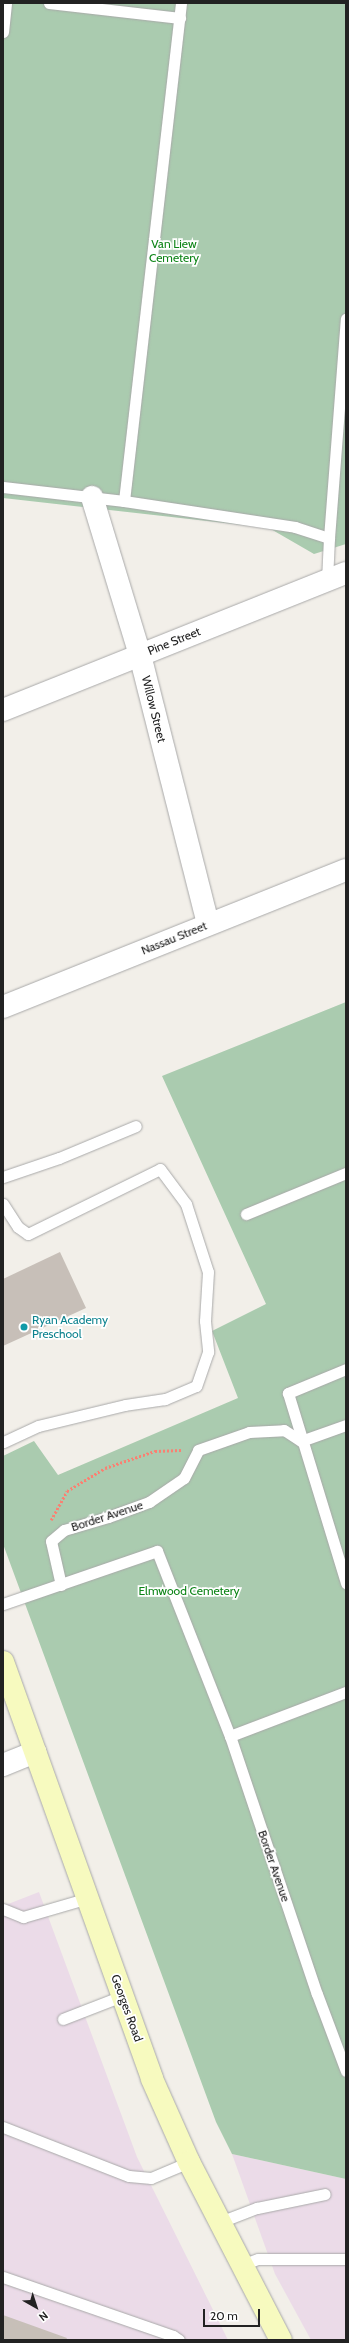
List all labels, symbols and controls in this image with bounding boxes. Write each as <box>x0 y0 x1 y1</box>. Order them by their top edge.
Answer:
park label: Van Liew Cemetery <box>149 237 199 265</box>
street label: Pine Street <box>145 624 203 658</box>
street label: Willow Street <box>139 674 169 744</box>
street label: Nassau Street <box>139 918 209 958</box>
place label: Ryan Academy Preschool <box>32 1313 108 1341</box>
marker: Ryan Academy Preschool <box>19 1322 29 1332</box>
street label: Border Avenue <box>69 1498 145 1534</box>
park label: Elmwood Cemetery <box>138 1584 240 1598</box>
street label: Border Avenue <box>255 1828 293 1904</box>
street label: Georges Road <box>108 1973 146 2043</box>
north arrow <box>16 2287 56 2327</box>
scale bar <box>205 2301 262 2327</box>
text: N <box>36 2308 51 2324</box>
text: 20 m <box>210 2308 238 2323</box>

